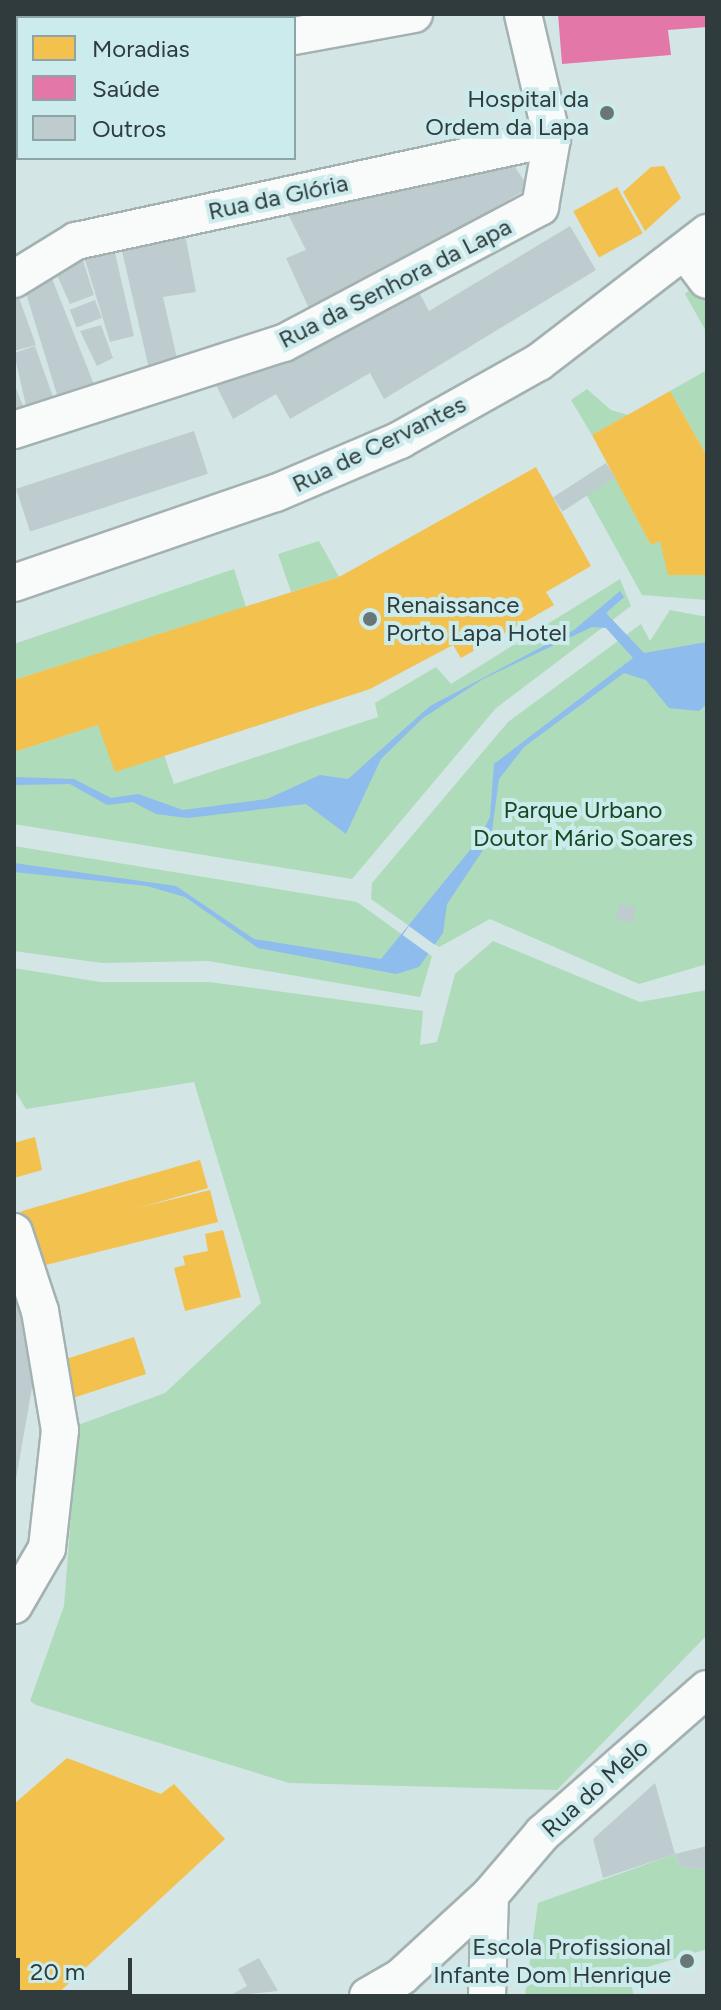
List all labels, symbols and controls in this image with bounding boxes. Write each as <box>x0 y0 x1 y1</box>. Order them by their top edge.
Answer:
legend <box>16 16 296 160</box>
text: Moradias <box>92 34 190 63</box>
text: Saúde <box>92 74 160 103</box>
place label: Hospital da Ordem da Lapa <box>425 85 589 141</box>
marker: Hospital da Ordem da Lapa <box>596 102 618 124</box>
text: Outros <box>92 114 166 143</box>
street label: Rua da Glória <box>205 168 351 226</box>
street label: Rua da Senhora da Lapa <box>274 212 516 354</box>
street label: Rua de Cervantes <box>288 390 470 498</box>
place label: Renaissance Porto Lapa Hotel <box>386 591 567 647</box>
marker: Renaissance Porto Lapa Hotel <box>361 610 379 628</box>
park label: Parque Urbano Doutor Mário Soares <box>473 796 693 852</box>
street label: Rua do Melo <box>536 1733 654 1843</box>
place label: Escola Profissional Infante Dom Henrique <box>433 1933 671 1989</box>
scale bar <box>20 1942 136 1992</box>
marker: Escola Profissional Infante Dom Henrique <box>678 1952 696 1970</box>
text: 20 m <box>30 1957 85 1986</box>

